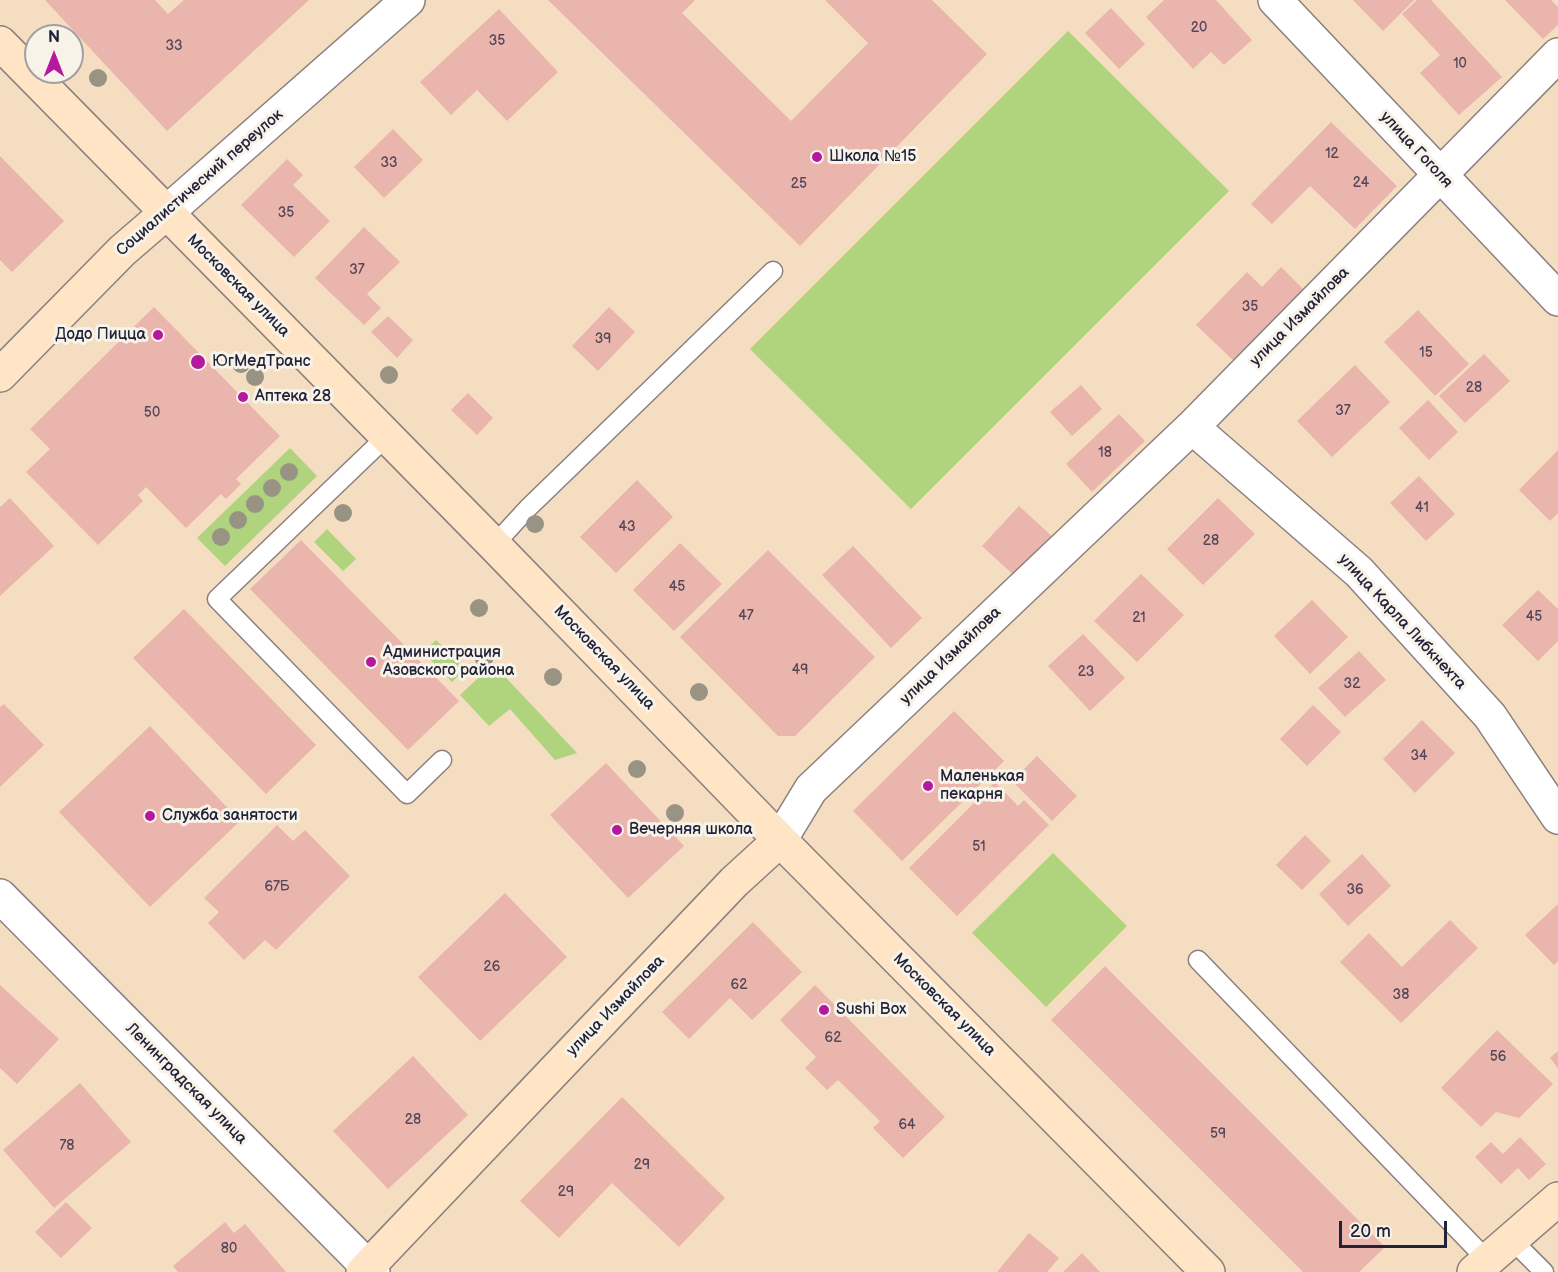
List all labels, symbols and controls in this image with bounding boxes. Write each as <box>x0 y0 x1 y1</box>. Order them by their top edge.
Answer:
house number: 20 <box>1191 20 1207 36</box>
north arrow <box>24 24 84 84</box>
text: N <box>48 28 60 47</box>
house number: 35 <box>489 33 505 49</box>
house number: 33 <box>165 38 183 54</box>
house number: 10 <box>1453 56 1467 72</box>
street label: Социалистический переулок <box>113 105 287 261</box>
street label: улица Гоголя <box>1376 108 1456 192</box>
house number: 12 <box>1325 146 1339 162</box>
place label: Школа №15 <box>829 147 916 167</box>
marker: Школа №15 <box>810 150 824 164</box>
house number: 33 <box>380 155 398 171</box>
house number: 24 <box>1353 175 1369 191</box>
house number: 25 <box>791 176 807 192</box>
house number: 35 <box>278 205 294 221</box>
street label: Московская улица <box>183 231 293 341</box>
house number: 37 <box>349 262 365 278</box>
street label: улица Измайлова <box>1246 263 1354 371</box>
house number: 35 <box>1242 299 1258 315</box>
place label: Додо Пицца <box>55 325 146 345</box>
marker: Додо Пицца <box>151 328 165 342</box>
house number: 39 <box>595 331 611 347</box>
house number: 15 <box>1419 345 1433 361</box>
place label: ЮгМедТранс <box>212 352 311 372</box>
marker: ЮгМедТранс <box>189 353 207 371</box>
house number: 28 <box>1466 380 1482 396</box>
place label: Аптека 28 <box>255 387 331 407</box>
marker: Аптека 28 <box>236 390 250 404</box>
house number: 37 <box>1335 403 1351 419</box>
house number: 50 <box>144 405 160 421</box>
house number: 18 <box>1098 445 1112 461</box>
house number: 41 <box>1415 500 1429 516</box>
house number: 43 <box>618 519 636 535</box>
house number: 28 <box>1203 533 1219 549</box>
street label: улица Карла Либкнехта <box>1334 550 1470 694</box>
house number: 45 <box>669 579 685 595</box>
street label: Московская улица <box>549 602 659 714</box>
street label: улица Измайлова <box>897 603 1005 709</box>
house number: 47 <box>738 608 754 624</box>
house number: 45 <box>1526 609 1542 625</box>
house number: 21 <box>1132 610 1146 626</box>
place label: Администрация Азовского района <box>383 643 515 681</box>
marker: Администрация Азовского района <box>364 655 378 669</box>
house number: 49 <box>792 662 808 678</box>
house number: 23 <box>1078 664 1094 680</box>
house number: 32 <box>1344 676 1360 692</box>
house number: 34 <box>1410 748 1428 764</box>
place label: Маленькая пекарня <box>940 767 1024 805</box>
marker: Маленькая пекарня <box>921 779 935 793</box>
place label: Служба занятости <box>162 806 298 826</box>
marker: Служба занятости <box>143 809 157 823</box>
place label: Вечерняя школа <box>629 820 753 840</box>
marker: Вечерняя школа <box>610 823 624 837</box>
house number: 51 <box>972 839 986 855</box>
house number: 67Б <box>264 879 290 895</box>
house number: 36 <box>1346 882 1364 898</box>
street label: Московская улица <box>889 950 999 1060</box>
street label: улица Измайлова <box>563 952 669 1060</box>
house number: 26 <box>484 959 500 975</box>
house number: 62 <box>731 977 747 993</box>
house number: 38 <box>1393 987 1409 1003</box>
place label: Sushi Box <box>836 1000 906 1020</box>
marker: Sushi Box <box>817 1003 831 1017</box>
street label: Ленинградская улица <box>121 1019 251 1149</box>
house number: 62 <box>825 1030 841 1046</box>
house number: 56 <box>1490 1049 1506 1065</box>
house number: 28 <box>405 1112 421 1128</box>
house number: 64 <box>898 1117 916 1133</box>
house number: 59 <box>1210 1126 1226 1142</box>
house number: 78 <box>59 1138 75 1154</box>
house number: 29 <box>634 1157 650 1173</box>
house number: 29 <box>558 1184 574 1200</box>
scale bar <box>1342 1209 1450 1247</box>
text: 20 m <box>1350 1221 1391 1242</box>
house number: 80 <box>221 1241 237 1257</box>

